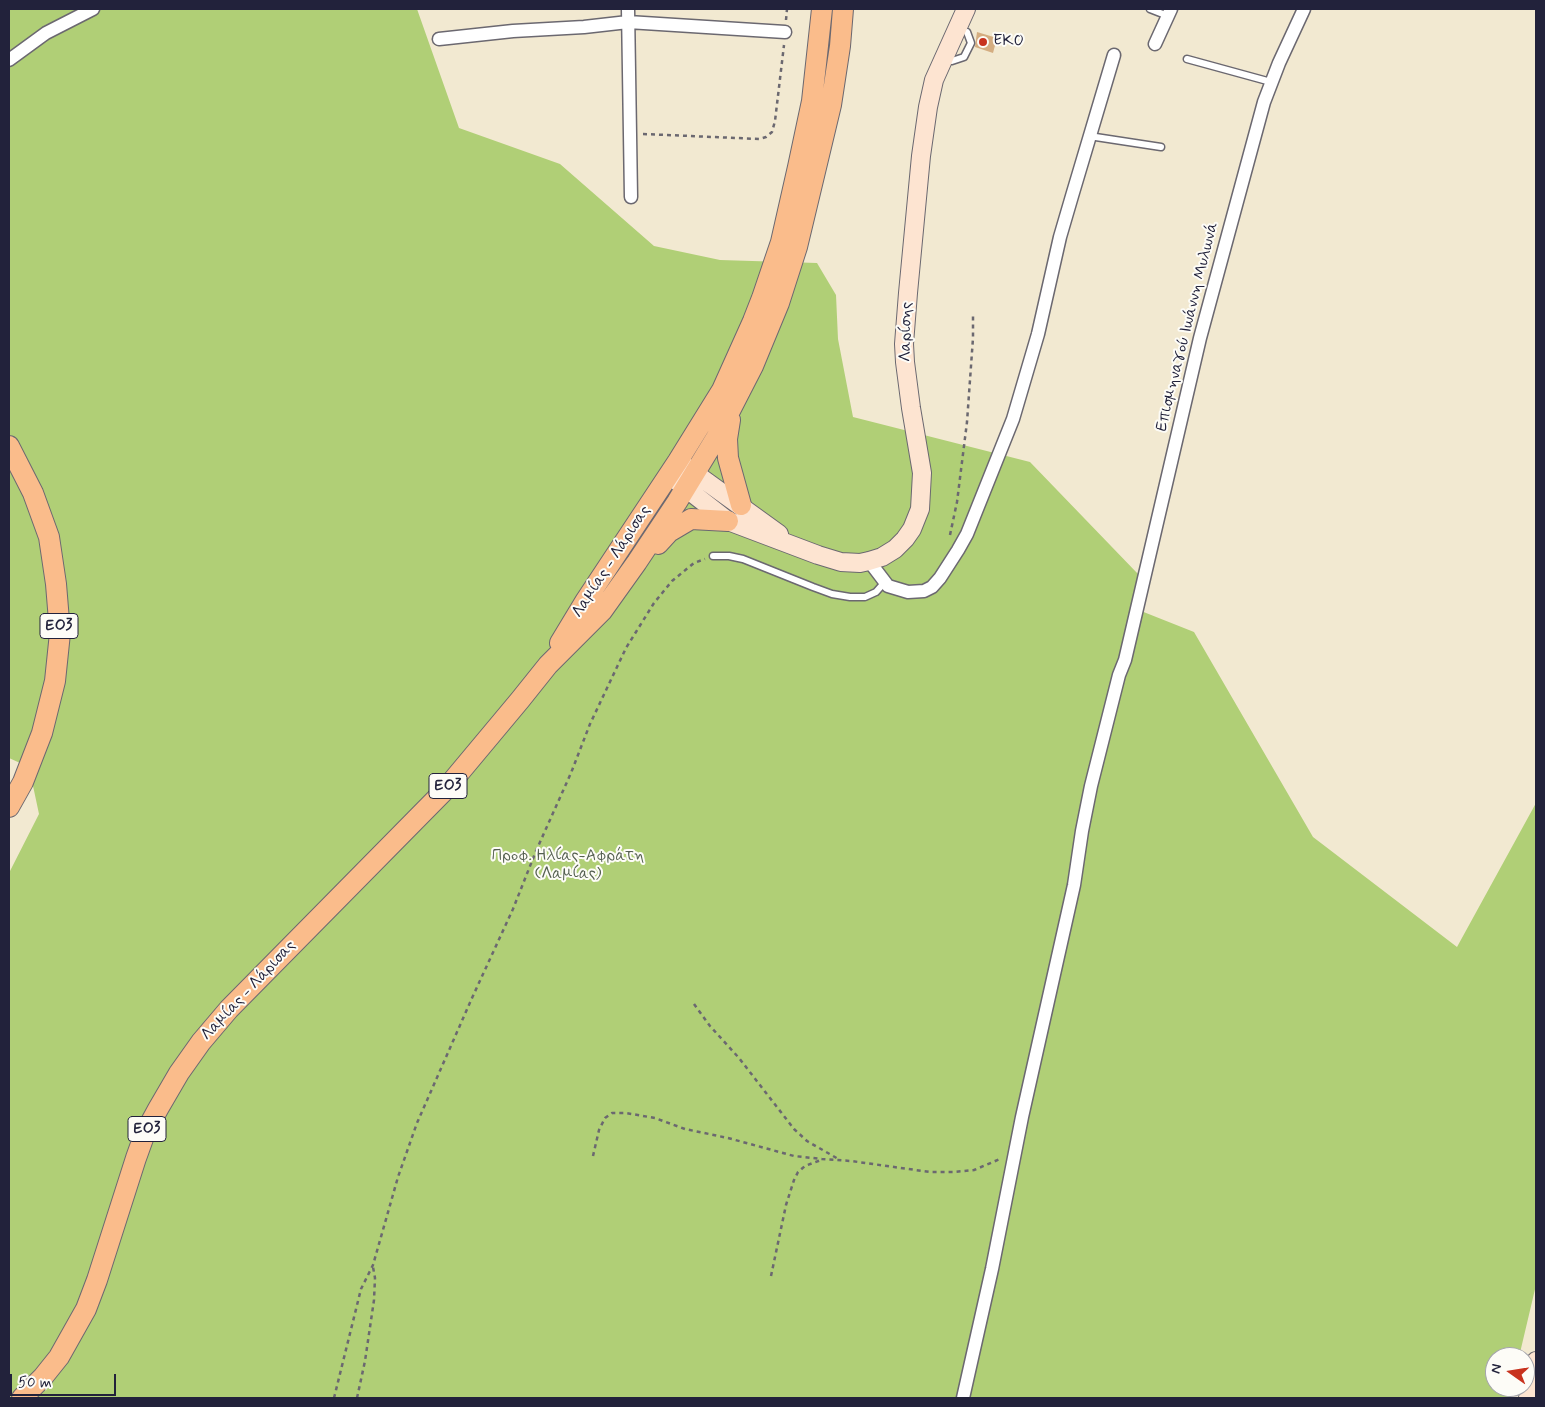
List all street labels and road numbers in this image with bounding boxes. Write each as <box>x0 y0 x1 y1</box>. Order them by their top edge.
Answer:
street label: Επισμηναγού Ιωάννη Μυλωνά <box>1153 220 1223 434</box>
street label: Λαρίσης <box>897 302 917 362</box>
street label: Λαμίας - Λάρισας <box>569 502 655 622</box>
road number: ΕΟ3 <box>40 614 78 638</box>
road number: ΕΟ3 <box>429 774 467 798</box>
street label: Λαμίας - Λάρισας <box>198 937 300 1045</box>
road number: ΕΟ3 <box>128 1116 166 1142</box>

